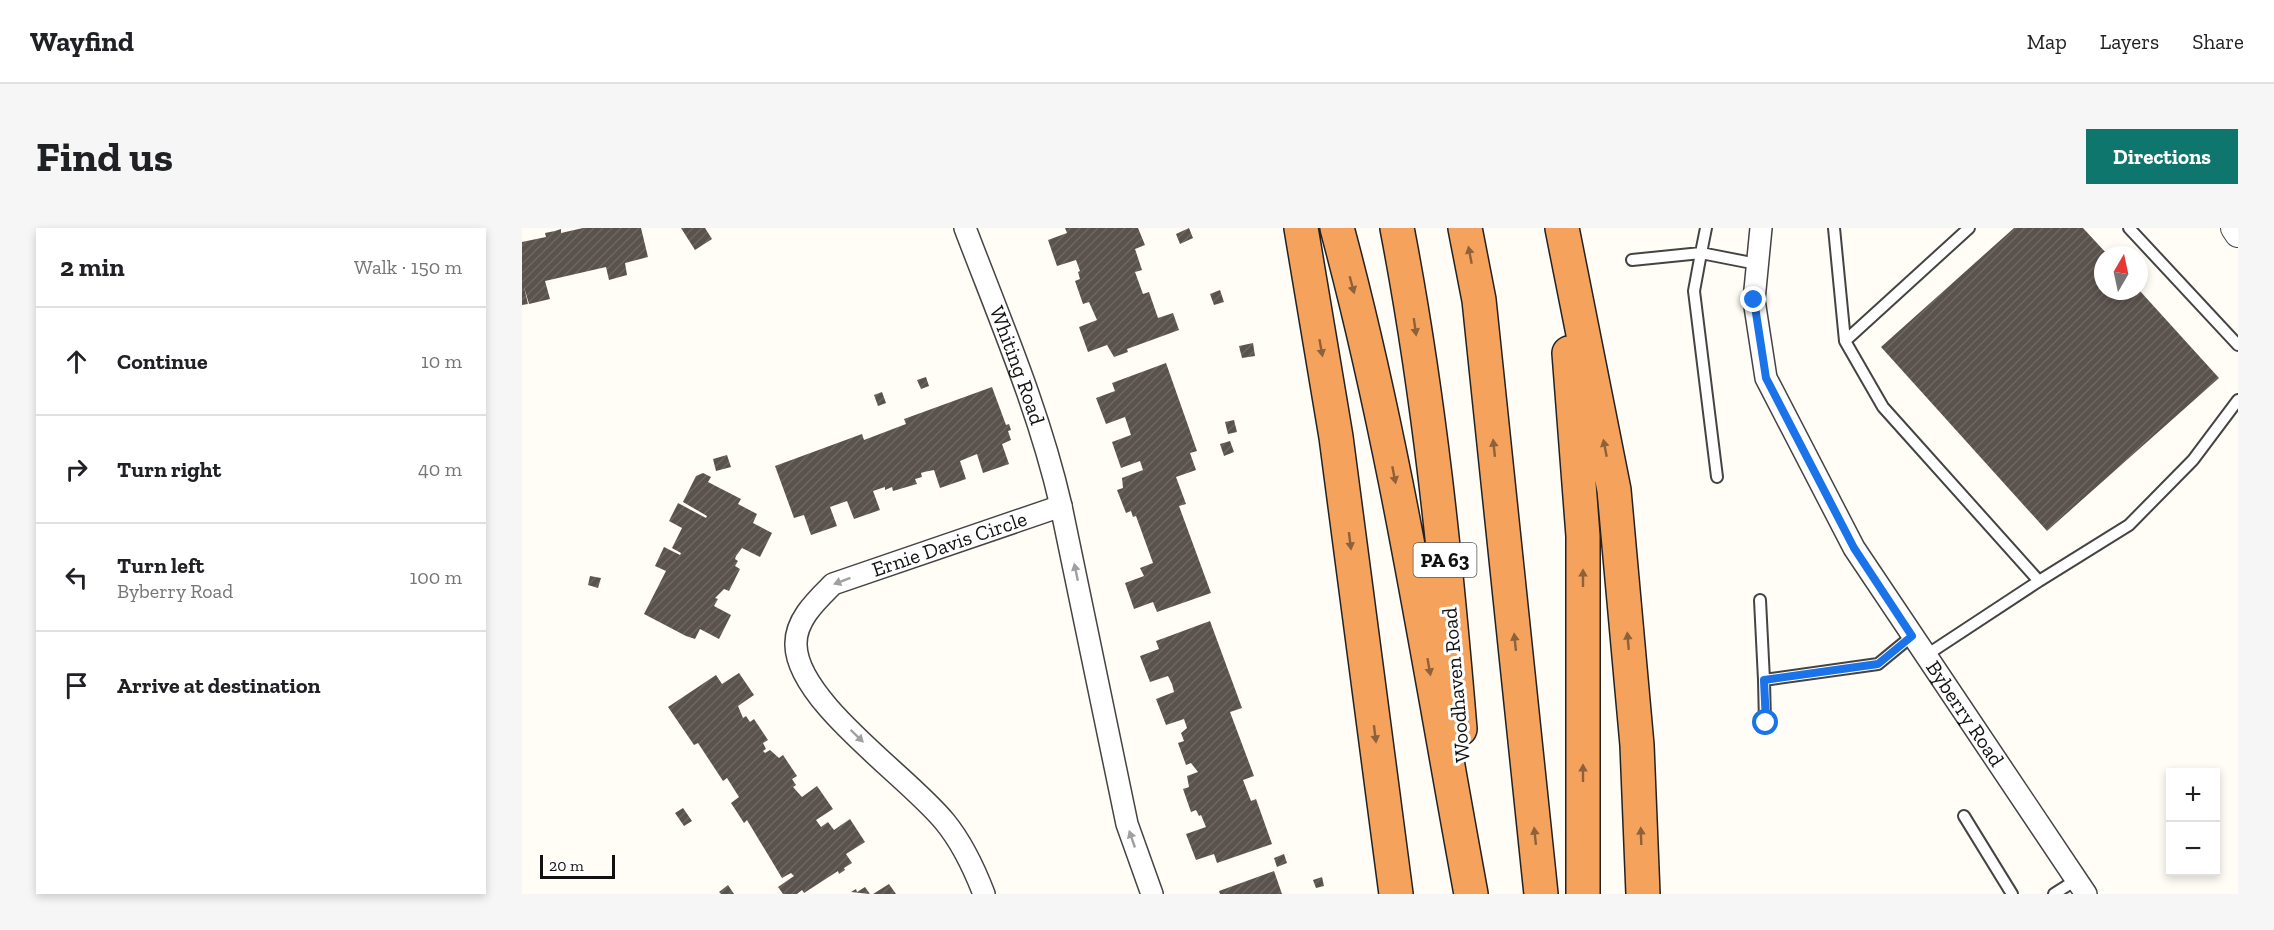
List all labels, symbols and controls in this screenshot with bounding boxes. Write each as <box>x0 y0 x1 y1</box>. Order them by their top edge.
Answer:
text: Wayfind <box>30 25 134 58</box>
text: Map <box>2027 29 2067 54</box>
text: Layers <box>2100 29 2159 54</box>
text: Share <box>2192 29 2244 54</box>
button: Directions <box>2086 129 2238 184</box>
text: Find us <box>36 131 173 182</box>
one-way arrow <box>1465 245 1474 264</box>
north arrow <box>2094 246 2148 300</box>
text: 2 min <box>60 251 125 283</box>
text: Walk · 150 m <box>354 255 462 279</box>
one-way arrow <box>1348 275 1358 294</box>
route end <box>1740 286 1766 312</box>
street label: Whiting Road <box>984 302 1051 428</box>
one-way arrow <box>1410 318 1419 337</box>
one-way arrow <box>1317 338 1326 357</box>
icon: ahead <box>60 345 93 378</box>
text: Continue <box>117 348 208 375</box>
text: 10 m <box>421 349 462 373</box>
one-way arrow <box>1489 438 1499 457</box>
one-way arrow <box>1600 438 1609 457</box>
icon: right <box>60 453 93 486</box>
text: Turn right <box>117 456 221 483</box>
text: 40 m <box>418 457 462 481</box>
one-way arrow <box>1390 466 1399 485</box>
street label: Ernie Davis Circle <box>868 506 1030 582</box>
one-way arrow <box>1345 531 1354 550</box>
road number: PA 63 <box>1414 543 1476 577</box>
text: Turn left <box>117 552 204 579</box>
icon: left <box>60 561 93 594</box>
one-way arrow <box>1071 562 1080 581</box>
text: 100 m <box>409 565 462 589</box>
one-way arrow <box>1578 568 1588 587</box>
one-way arrow <box>832 577 850 587</box>
text: Byberry Road <box>117 579 233 603</box>
street label: Woodhaven Road <box>1436 606 1475 764</box>
one-way arrow <box>1623 631 1633 650</box>
one-way arrow <box>1510 632 1520 651</box>
street label: Byberry Road <box>1921 656 2010 771</box>
one-way arrow <box>1425 657 1434 676</box>
icon: arrive <box>60 669 93 702</box>
text: Arrive at destination <box>117 672 320 699</box>
route start <box>1752 709 1778 735</box>
one-way arrow <box>1370 725 1380 744</box>
one-way arrow <box>850 729 865 743</box>
one-way arrow <box>1578 763 1588 782</box>
map controls <box>2166 768 2220 876</box>
button: + <box>2166 768 2220 822</box>
button: − <box>2166 822 2220 876</box>
one-way arrow <box>1530 826 1540 845</box>
one-way arrow <box>1636 826 1645 845</box>
one-way arrow <box>1127 830 1137 848</box>
scale bar <box>540 852 615 880</box>
text: 20 m <box>549 856 584 875</box>

